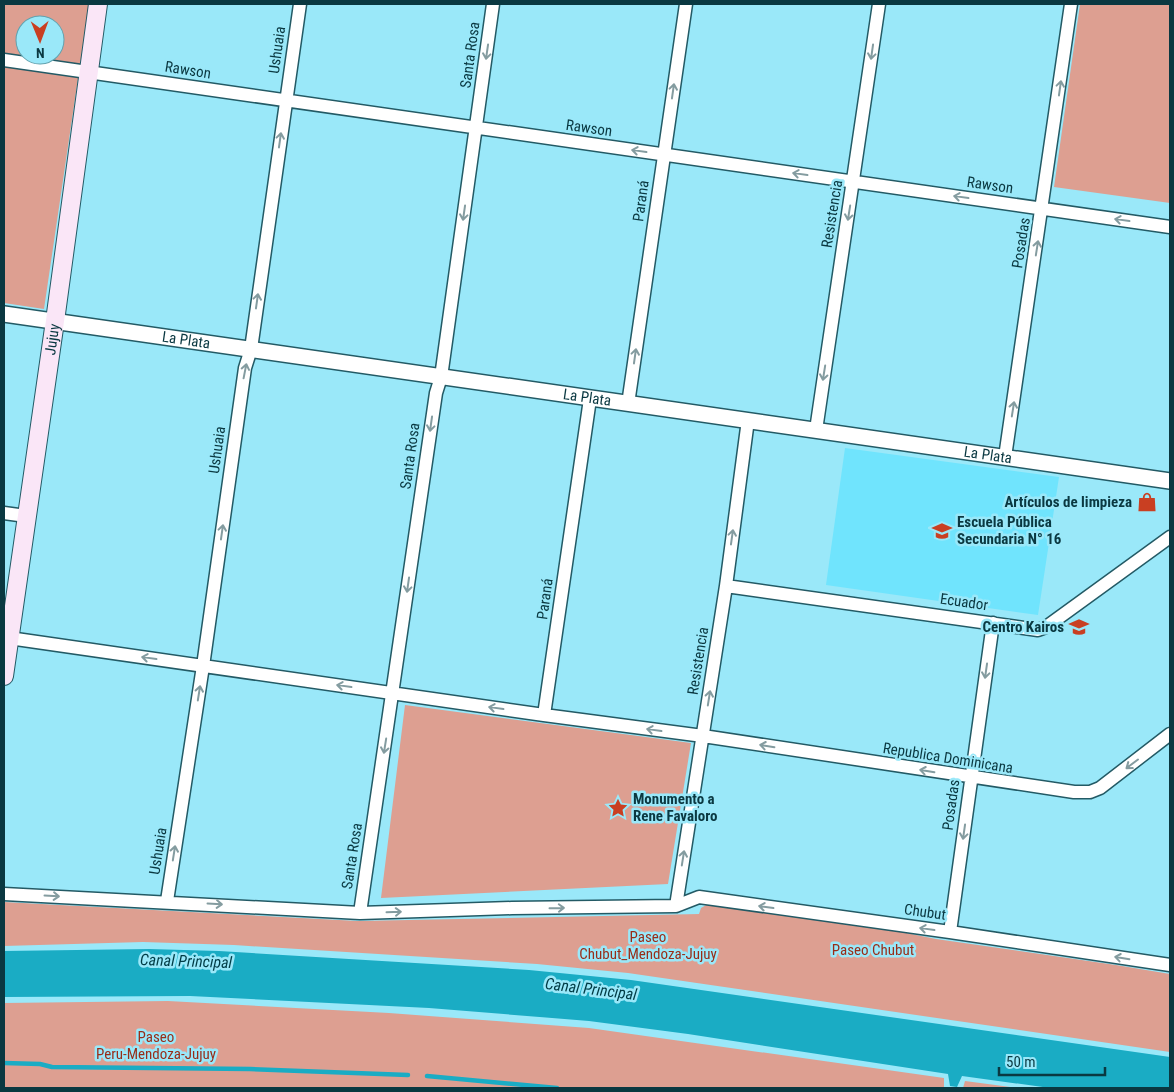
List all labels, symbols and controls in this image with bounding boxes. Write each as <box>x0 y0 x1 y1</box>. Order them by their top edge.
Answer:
north arrow <box>15 15 65 65</box>
street label: Santa Rosa <box>456 21 484 89</box>
street label: Ushuaia <box>265 25 289 75</box>
one-way arrow <box>481 44 491 60</box>
one-way arrow <box>867 44 877 60</box>
text: N <box>36 45 45 61</box>
street label: Rawson <box>164 57 212 83</box>
one-way arrow <box>1055 80 1065 96</box>
one-way arrow <box>669 83 679 99</box>
street label: Rawson <box>565 116 613 140</box>
one-way arrow <box>276 133 286 149</box>
one-way arrow <box>632 146 648 156</box>
one-way arrow <box>793 169 809 179</box>
street label: Rawson <box>966 173 1014 197</box>
street label: Paraná <box>629 179 653 223</box>
street label: Resistencia <box>818 179 846 249</box>
one-way arrow <box>953 192 969 202</box>
one-way arrow <box>844 204 854 220</box>
one-way arrow <box>459 205 469 221</box>
one-way arrow <box>1114 215 1130 225</box>
street label: Posadas <box>1008 216 1034 270</box>
one-way arrow <box>1032 241 1042 257</box>
one-way arrow <box>253 293 263 309</box>
street label: Jujuy <box>41 323 63 356</box>
street label: La Plata <box>161 328 211 352</box>
one-way arrow <box>631 348 641 364</box>
one-way arrow <box>241 363 251 379</box>
one-way arrow <box>819 365 829 381</box>
street label: La Plata <box>562 385 612 410</box>
one-way arrow <box>1008 401 1018 417</box>
one-way arrow <box>426 416 436 432</box>
street label: Santa Rosa <box>396 422 424 490</box>
street label: Ushuaia <box>205 425 229 475</box>
street label: La Plata <box>963 443 1013 467</box>
shop icon: Artículos de limpieza <box>1136 491 1158 513</box>
place label: Artículos de limpieza <box>1004 493 1132 511</box>
place label: Escuela Pública Secundaria N° 16 <box>957 513 1062 548</box>
school or university icon: Escuela Pública Secundaria N° 16 <box>931 520 953 542</box>
one-way arrow <box>217 524 227 540</box>
one-way arrow <box>728 529 738 545</box>
one-way arrow <box>403 577 413 593</box>
street label: Paraná <box>533 577 557 621</box>
street label: Ecuador <box>939 590 990 614</box>
school or university icon: Centro Kairos <box>1068 616 1090 638</box>
place label: Centro Kairos <box>983 618 1064 636</box>
street label: Resistencia <box>684 626 712 696</box>
one-way arrow <box>141 653 157 663</box>
one-way arrow <box>981 663 991 679</box>
one-way arrow <box>337 681 353 691</box>
one-way arrow <box>194 685 204 701</box>
one-way arrow <box>704 690 714 706</box>
one-way arrow <box>488 703 504 713</box>
one-way arrow <box>647 724 663 734</box>
one-way arrow <box>379 738 389 754</box>
street label: Republica Dominicana <box>882 739 1014 777</box>
one-way arrow <box>759 741 775 751</box>
one-way arrow <box>1125 758 1138 769</box>
one-way arrow <box>920 766 936 776</box>
street label: Posadas <box>939 778 963 832</box>
place label: Monumento a Rene Favaloro <box>633 790 717 825</box>
place icon: Monumento a Rene Favaloro <box>607 797 629 819</box>
street label: Santa Rosa <box>338 822 366 890</box>
one-way arrow <box>959 824 969 840</box>
street label: Ushuaia <box>145 826 171 876</box>
one-way arrow <box>169 846 179 862</box>
one-way arrow <box>679 851 689 867</box>
one-way arrow <box>44 892 60 901</box>
one-way arrow <box>206 900 222 909</box>
street label: Chubut <box>903 900 947 924</box>
one-way arrow <box>758 901 774 911</box>
one-way arrow <box>548 903 565 913</box>
one-way arrow <box>386 907 402 916</box>
one-way arrow <box>919 924 935 934</box>
park label: Paseo Chubut_Mendoza-Jujuy <box>579 928 717 963</box>
park label: Paseo Chubut <box>832 941 914 959</box>
water label: Canal Principal <box>140 950 233 972</box>
one-way arrow <box>1114 953 1130 963</box>
water label: Canal Principal <box>544 974 638 1004</box>
park label: Paseo Peru-Mendoza-Jujuy <box>96 1028 216 1063</box>
scale bar <box>999 1044 1105 1076</box>
text: 50 m <box>1006 1053 1036 1071</box>

